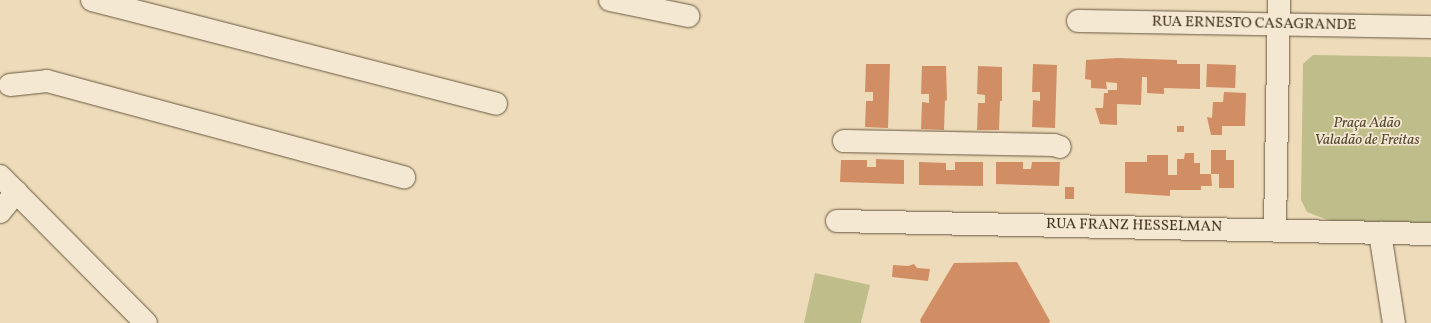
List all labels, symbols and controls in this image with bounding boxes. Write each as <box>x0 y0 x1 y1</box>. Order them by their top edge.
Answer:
street label: RUA ERNESTO CASAGRANDE <box>1152 13 1356 35</box>
park label: Praça Adão Valadão de Freitas <box>1314 114 1420 149</box>
street label: RUA FRANZ HESSELMAN <box>1046 215 1222 237</box>

